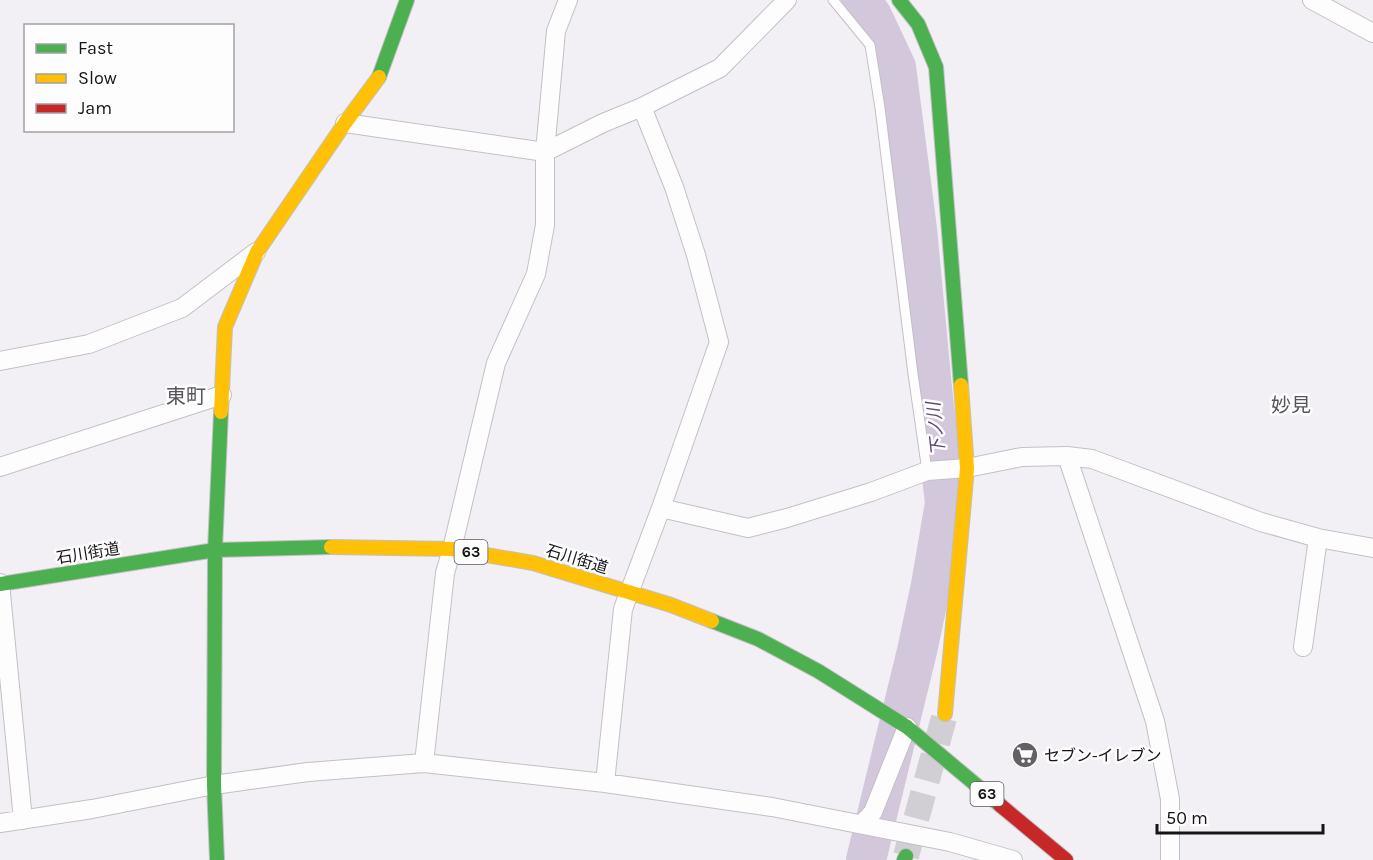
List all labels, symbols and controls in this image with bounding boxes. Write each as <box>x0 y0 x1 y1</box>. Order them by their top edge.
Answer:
legend <box>24 24 234 132</box>
text: Fast <box>78 37 113 59</box>
text: Slow <box>78 67 117 89</box>
text: Jam <box>78 97 112 119</box>
district label: 東町 <box>166 385 206 408</box>
district label: 妙見 <box>1271 394 1311 417</box>
water label: 下ノ川 <box>922 399 950 457</box>
street label: 石川街道 <box>55 539 121 567</box>
road number: 63 <box>454 540 488 564</box>
street label: 石川街道 <box>544 541 610 577</box>
supermarket icon: セブン-イレブン <box>1010 740 1040 770</box>
place label: セブン-イレブン <box>1044 746 1162 765</box>
road number: 63 <box>970 782 1004 806</box>
scale bar <box>1157 797 1324 835</box>
text: 50 m <box>1166 807 1208 829</box>

